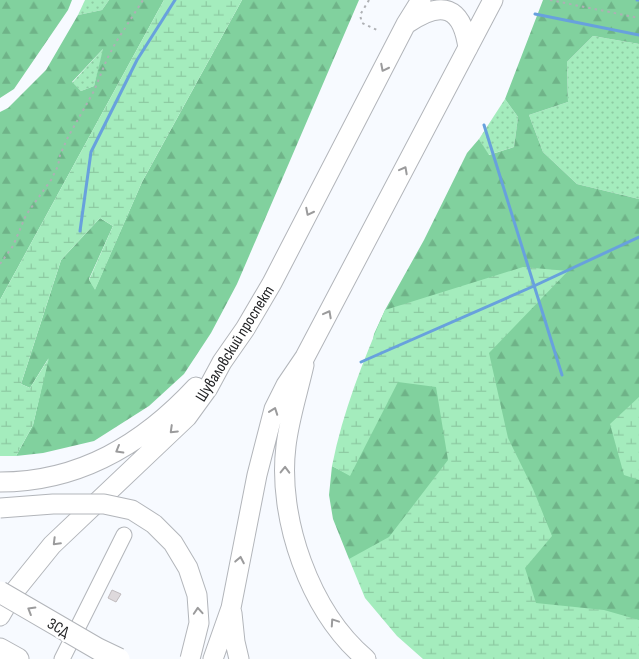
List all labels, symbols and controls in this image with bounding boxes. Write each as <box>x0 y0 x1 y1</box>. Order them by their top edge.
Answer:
one-way arrow <box>380 62 390 71</box>
one-way arrow <box>398 167 408 176</box>
one-way arrow <box>305 206 315 215</box>
street label: Шуваловский проспект <box>192 282 279 405</box>
one-way arrow <box>322 310 332 319</box>
one-way arrow <box>268 407 278 416</box>
one-way arrow <box>170 424 179 433</box>
one-way arrow <box>115 444 124 454</box>
one-way arrow <box>280 466 290 474</box>
one-way arrow <box>53 536 62 545</box>
one-way arrow <box>235 555 245 564</box>
one-way arrow <box>27 607 36 617</box>
one-way arrow <box>192 607 203 615</box>
street label: ЗСД <box>44 614 73 642</box>
one-way arrow <box>331 619 340 628</box>

